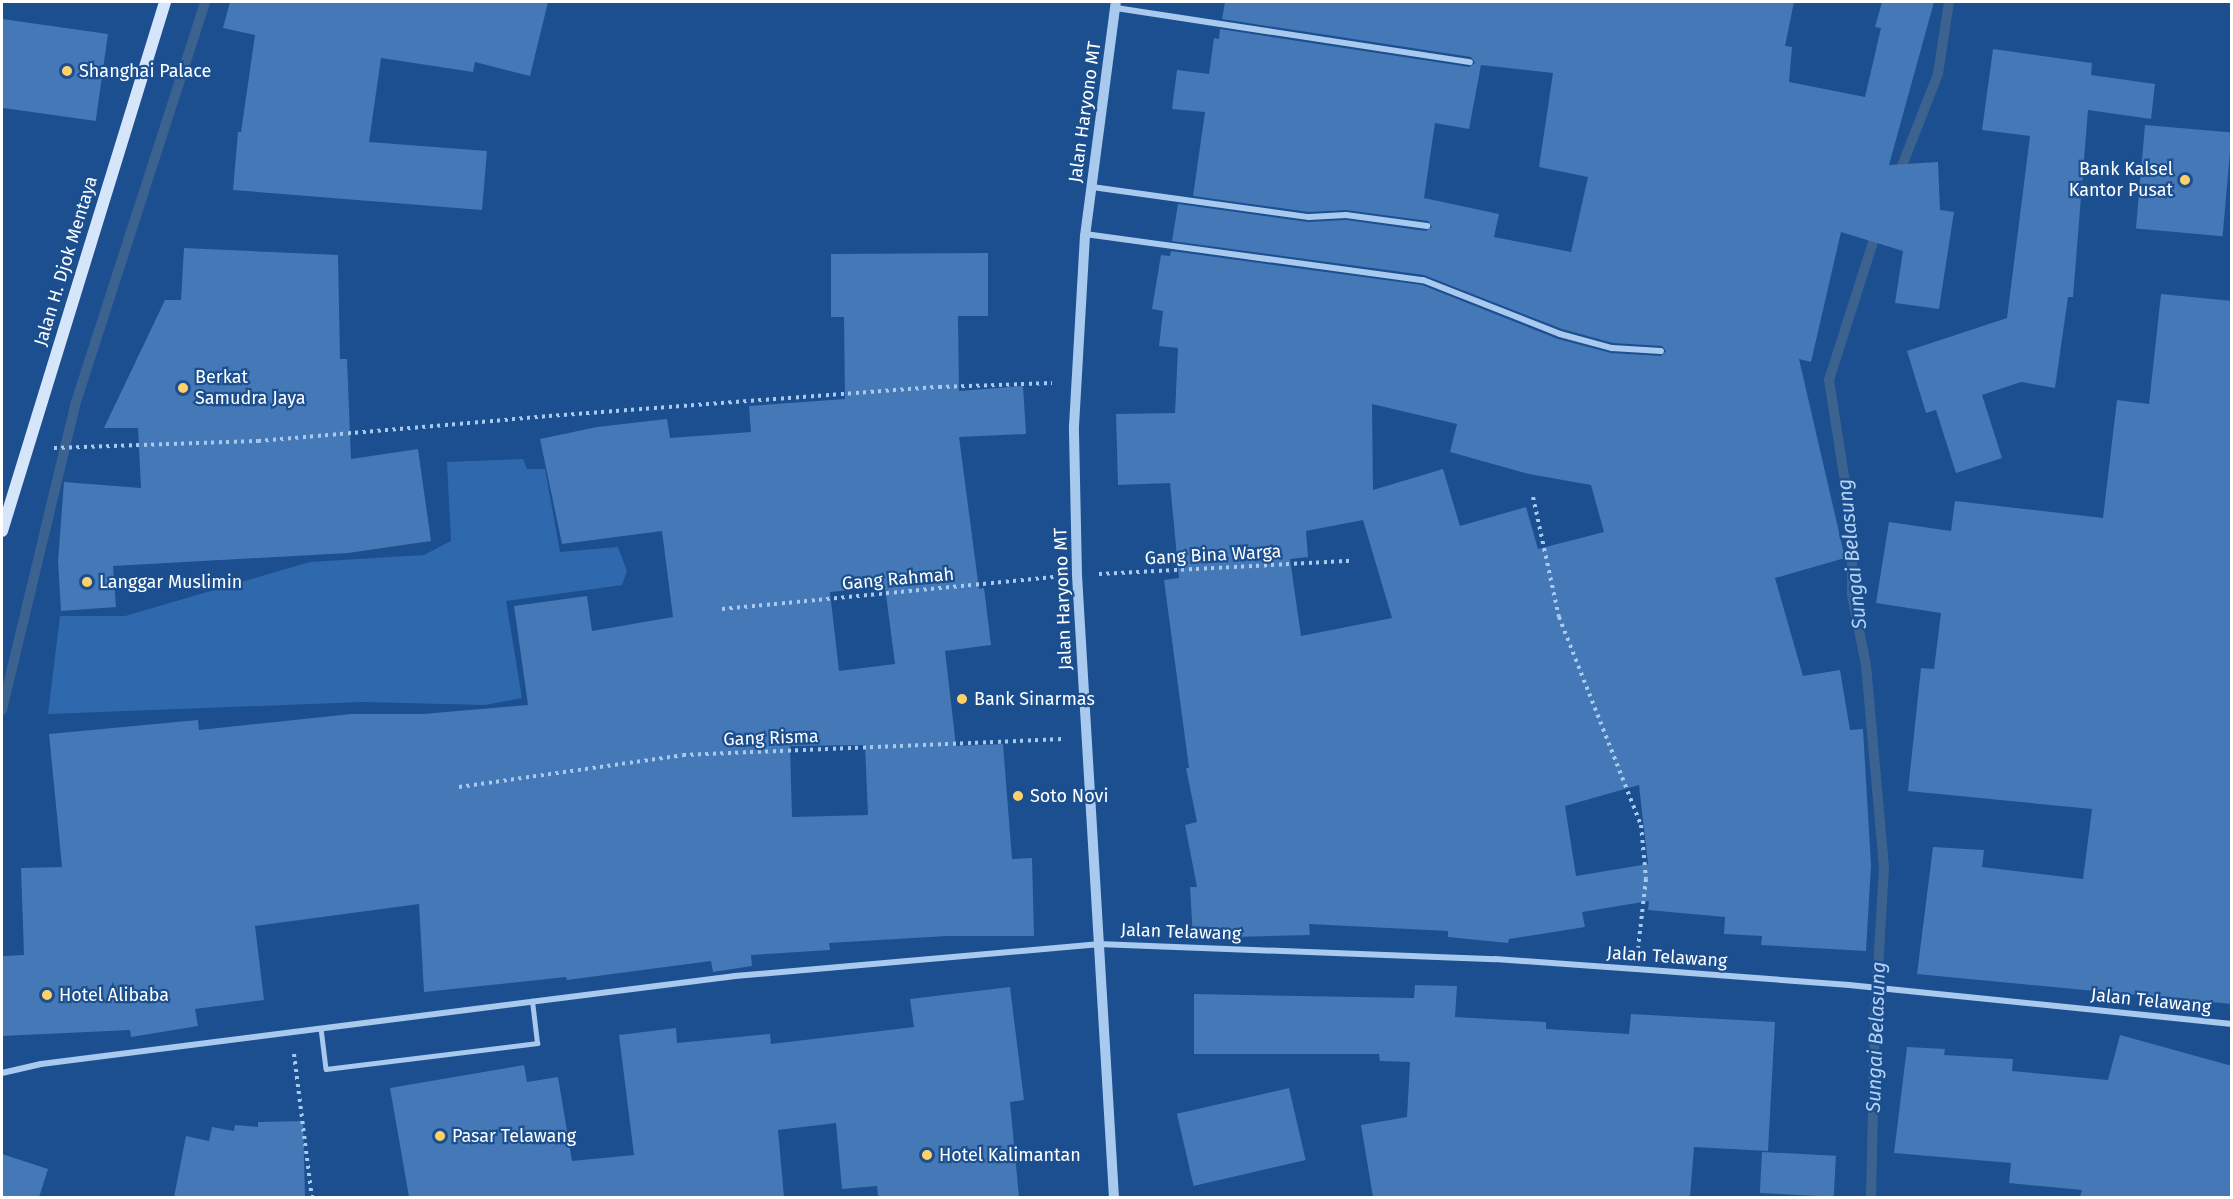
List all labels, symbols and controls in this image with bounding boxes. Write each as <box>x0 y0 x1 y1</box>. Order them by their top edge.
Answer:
street label: Jalan Haryono MT <box>1064 40 1106 184</box>
place label: Shanghai Palace <box>79 60 211 82</box>
marker: Shanghai Palace <box>60 64 74 78</box>
place label: Bank Kalsel Kantor Pusat <box>2069 159 2173 201</box>
street label: Jalan H. Djok Mentaya <box>30 173 102 349</box>
marker: Bank Kalsel Kantor Pusat <box>2178 173 2192 187</box>
place label: Berkat Samudra Jaya <box>195 367 306 410</box>
marker: Berkat Samudra Jaya <box>176 381 190 395</box>
water label: Sungai Belasung <box>1832 478 1872 630</box>
street label: Jalan Haryono MT <box>1050 527 1076 671</box>
street label: Gang Bina Warga <box>1144 541 1282 569</box>
street label: Gang Rahmah <box>841 563 955 595</box>
place label: Langgar Muslimin <box>99 571 242 593</box>
marker: Langgar Muslimin <box>80 575 94 589</box>
place label: Bank Sinarmas <box>974 688 1095 710</box>
marker: Bank Sinarmas <box>955 692 969 706</box>
street label: Gang Risma <box>723 726 819 750</box>
place label: Soto Novi <box>1030 785 1108 807</box>
marker: Soto Novi <box>1011 789 1025 803</box>
street label: Jalan Telawang <box>1120 919 1242 945</box>
street label: Jalan Telawang <box>1606 942 1728 972</box>
water label: Sungai Belasung <box>1861 961 1891 1113</box>
place label: Hotel Alibaba <box>59 984 169 1006</box>
street label: Jalan Telawang <box>2090 984 2212 1018</box>
marker: Hotel Alibaba <box>40 988 54 1002</box>
place label: Pasar Telawang <box>452 1125 576 1147</box>
marker: Pasar Telawang <box>433 1129 447 1143</box>
place label: Hotel Kalimantan <box>939 1144 1081 1166</box>
marker: Hotel Kalimantan <box>920 1148 934 1162</box>

